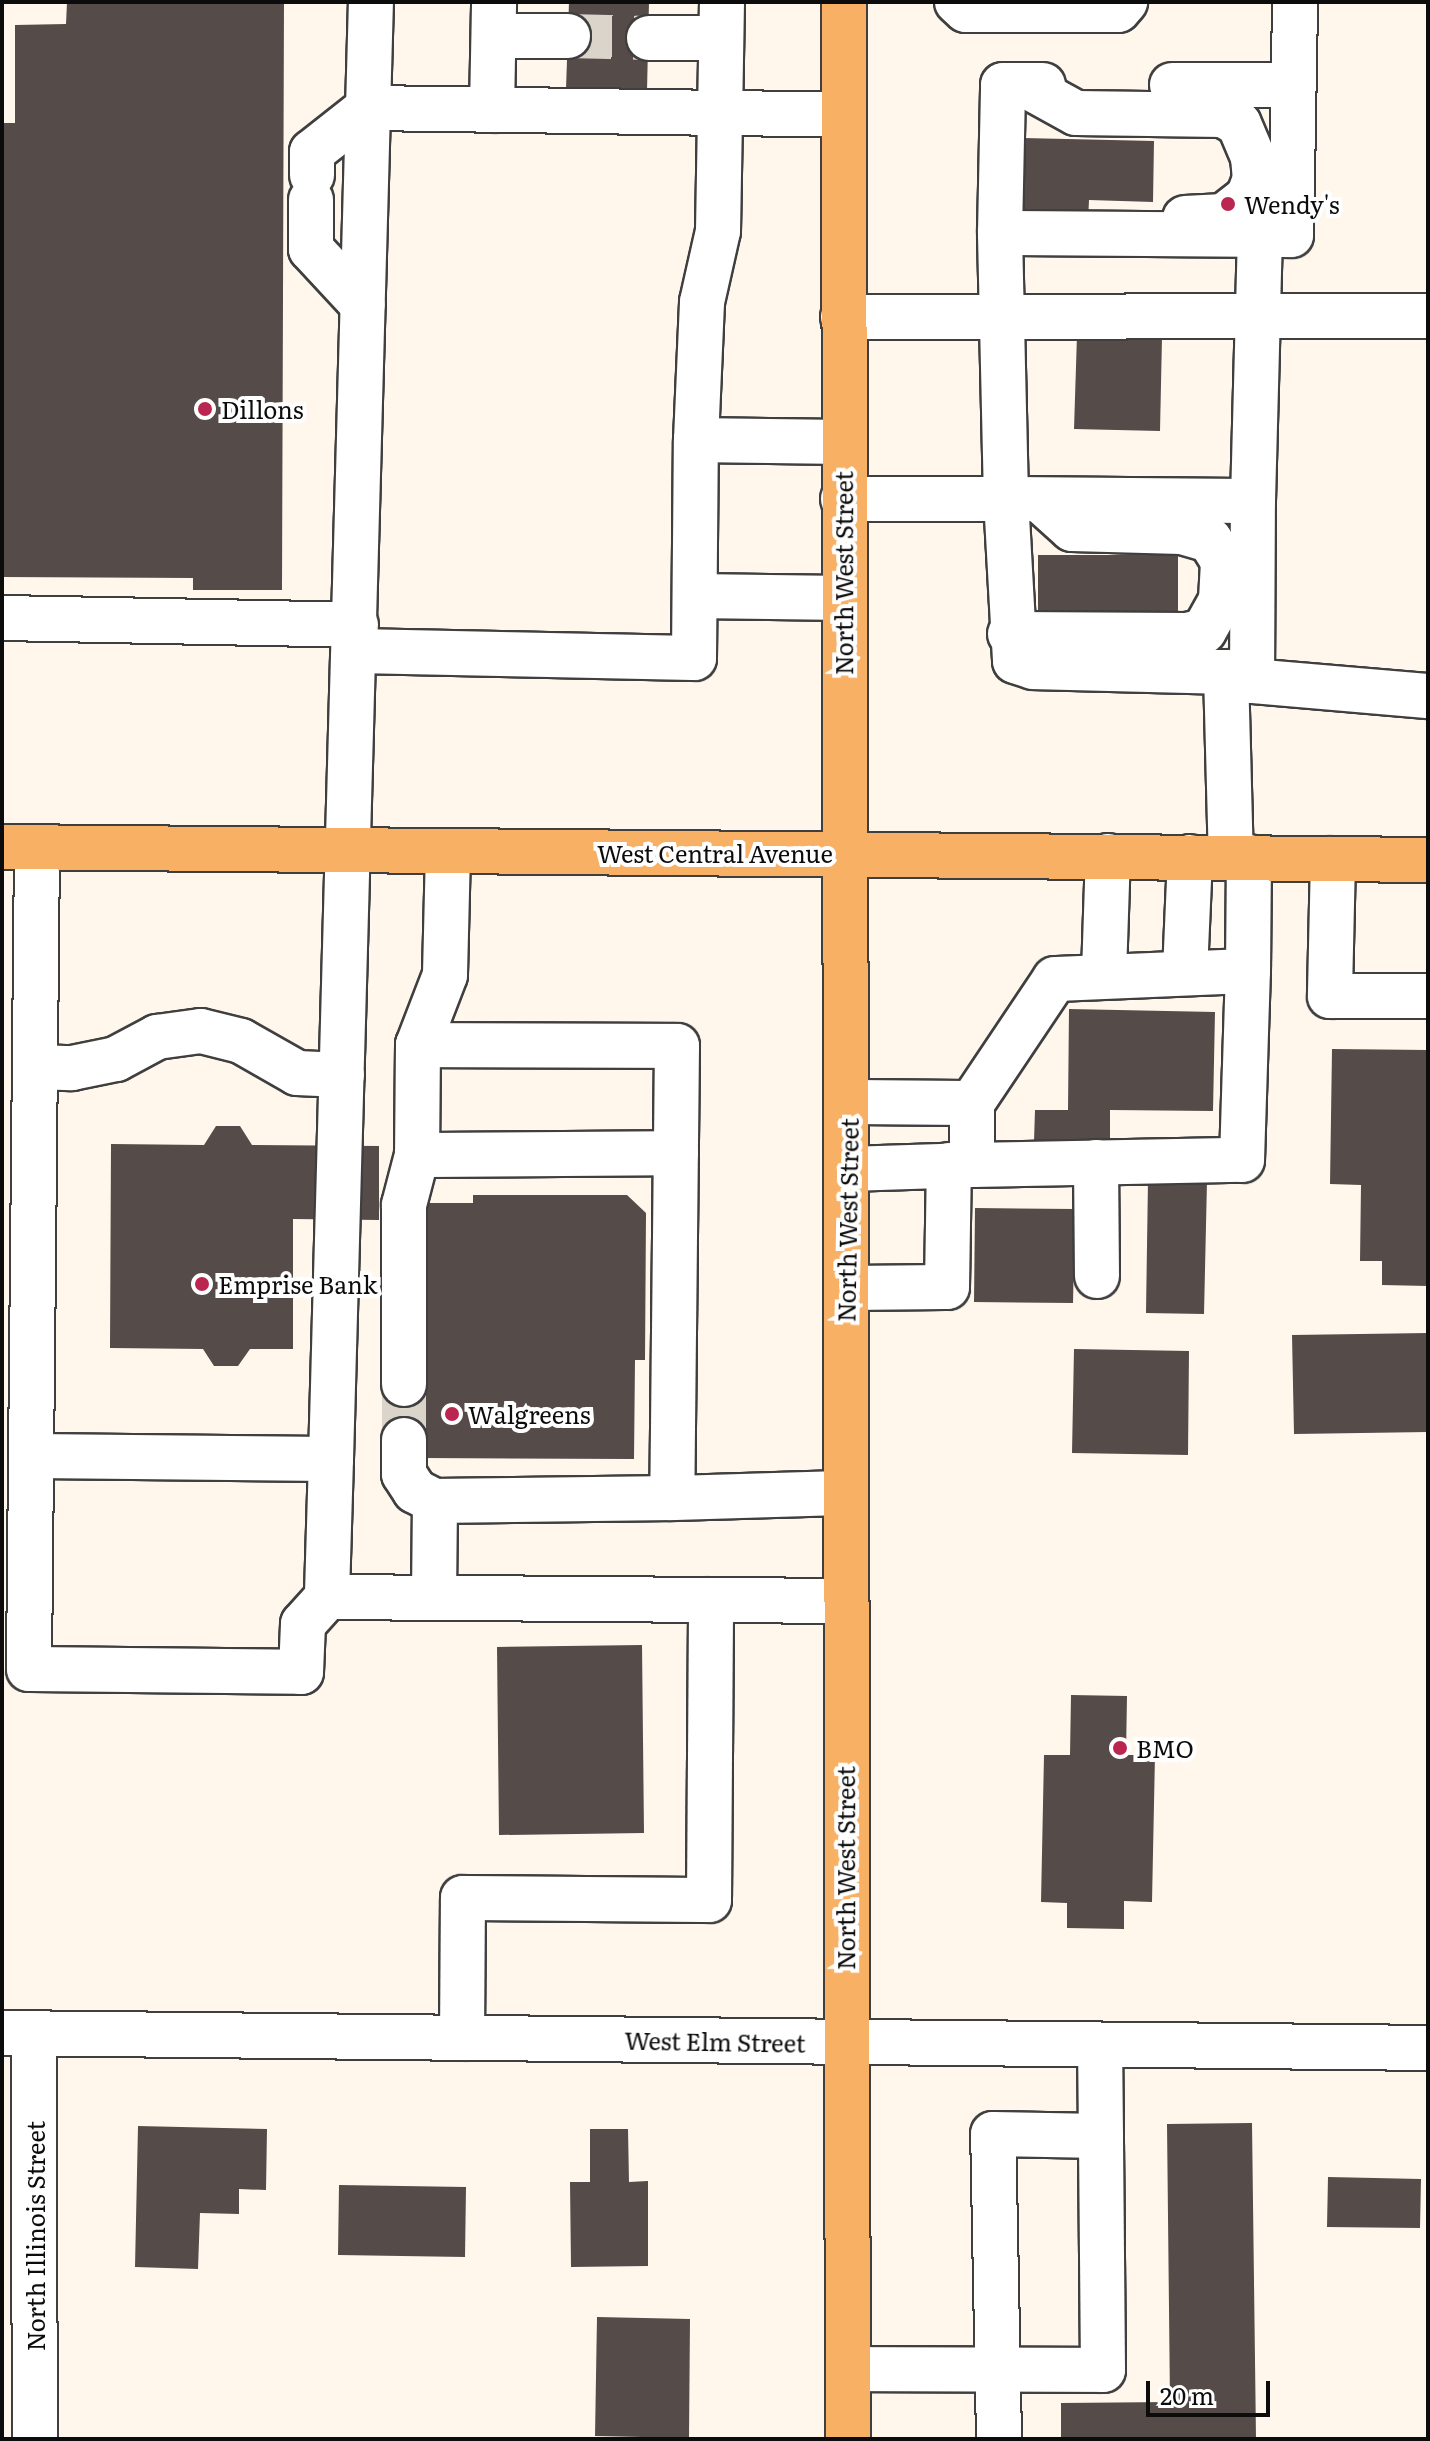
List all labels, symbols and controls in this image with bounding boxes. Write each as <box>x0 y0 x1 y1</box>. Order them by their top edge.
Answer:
place label: Wendy's <box>1244 190 1339 218</box>
marker: Wendy's <box>1219 195 1237 213</box>
place label: Dillons <box>221 395 304 423</box>
marker: Dillons <box>196 400 214 418</box>
street label: North West Street <box>829 471 857 675</box>
street label: West Central Avenue <box>597 839 833 867</box>
street label: North West Street <box>831 1118 863 1322</box>
place label: Emprise Bank <box>218 1270 377 1298</box>
marker: Emprise Bank <box>193 1275 211 1293</box>
place label: Walgreens <box>468 1400 590 1428</box>
marker: Walgreens <box>443 1405 461 1423</box>
place label: BMO <box>1136 1734 1194 1762</box>
marker: BMO <box>1111 1739 1129 1757</box>
street label: North West Street <box>831 1766 859 1970</box>
street label: West Elm Street <box>624 2025 806 2057</box>
street label: North Illinois Street <box>21 2121 49 2351</box>
scale bar <box>1150 2365 1274 2415</box>
text: 20 m <box>1160 2377 1214 2412</box>

